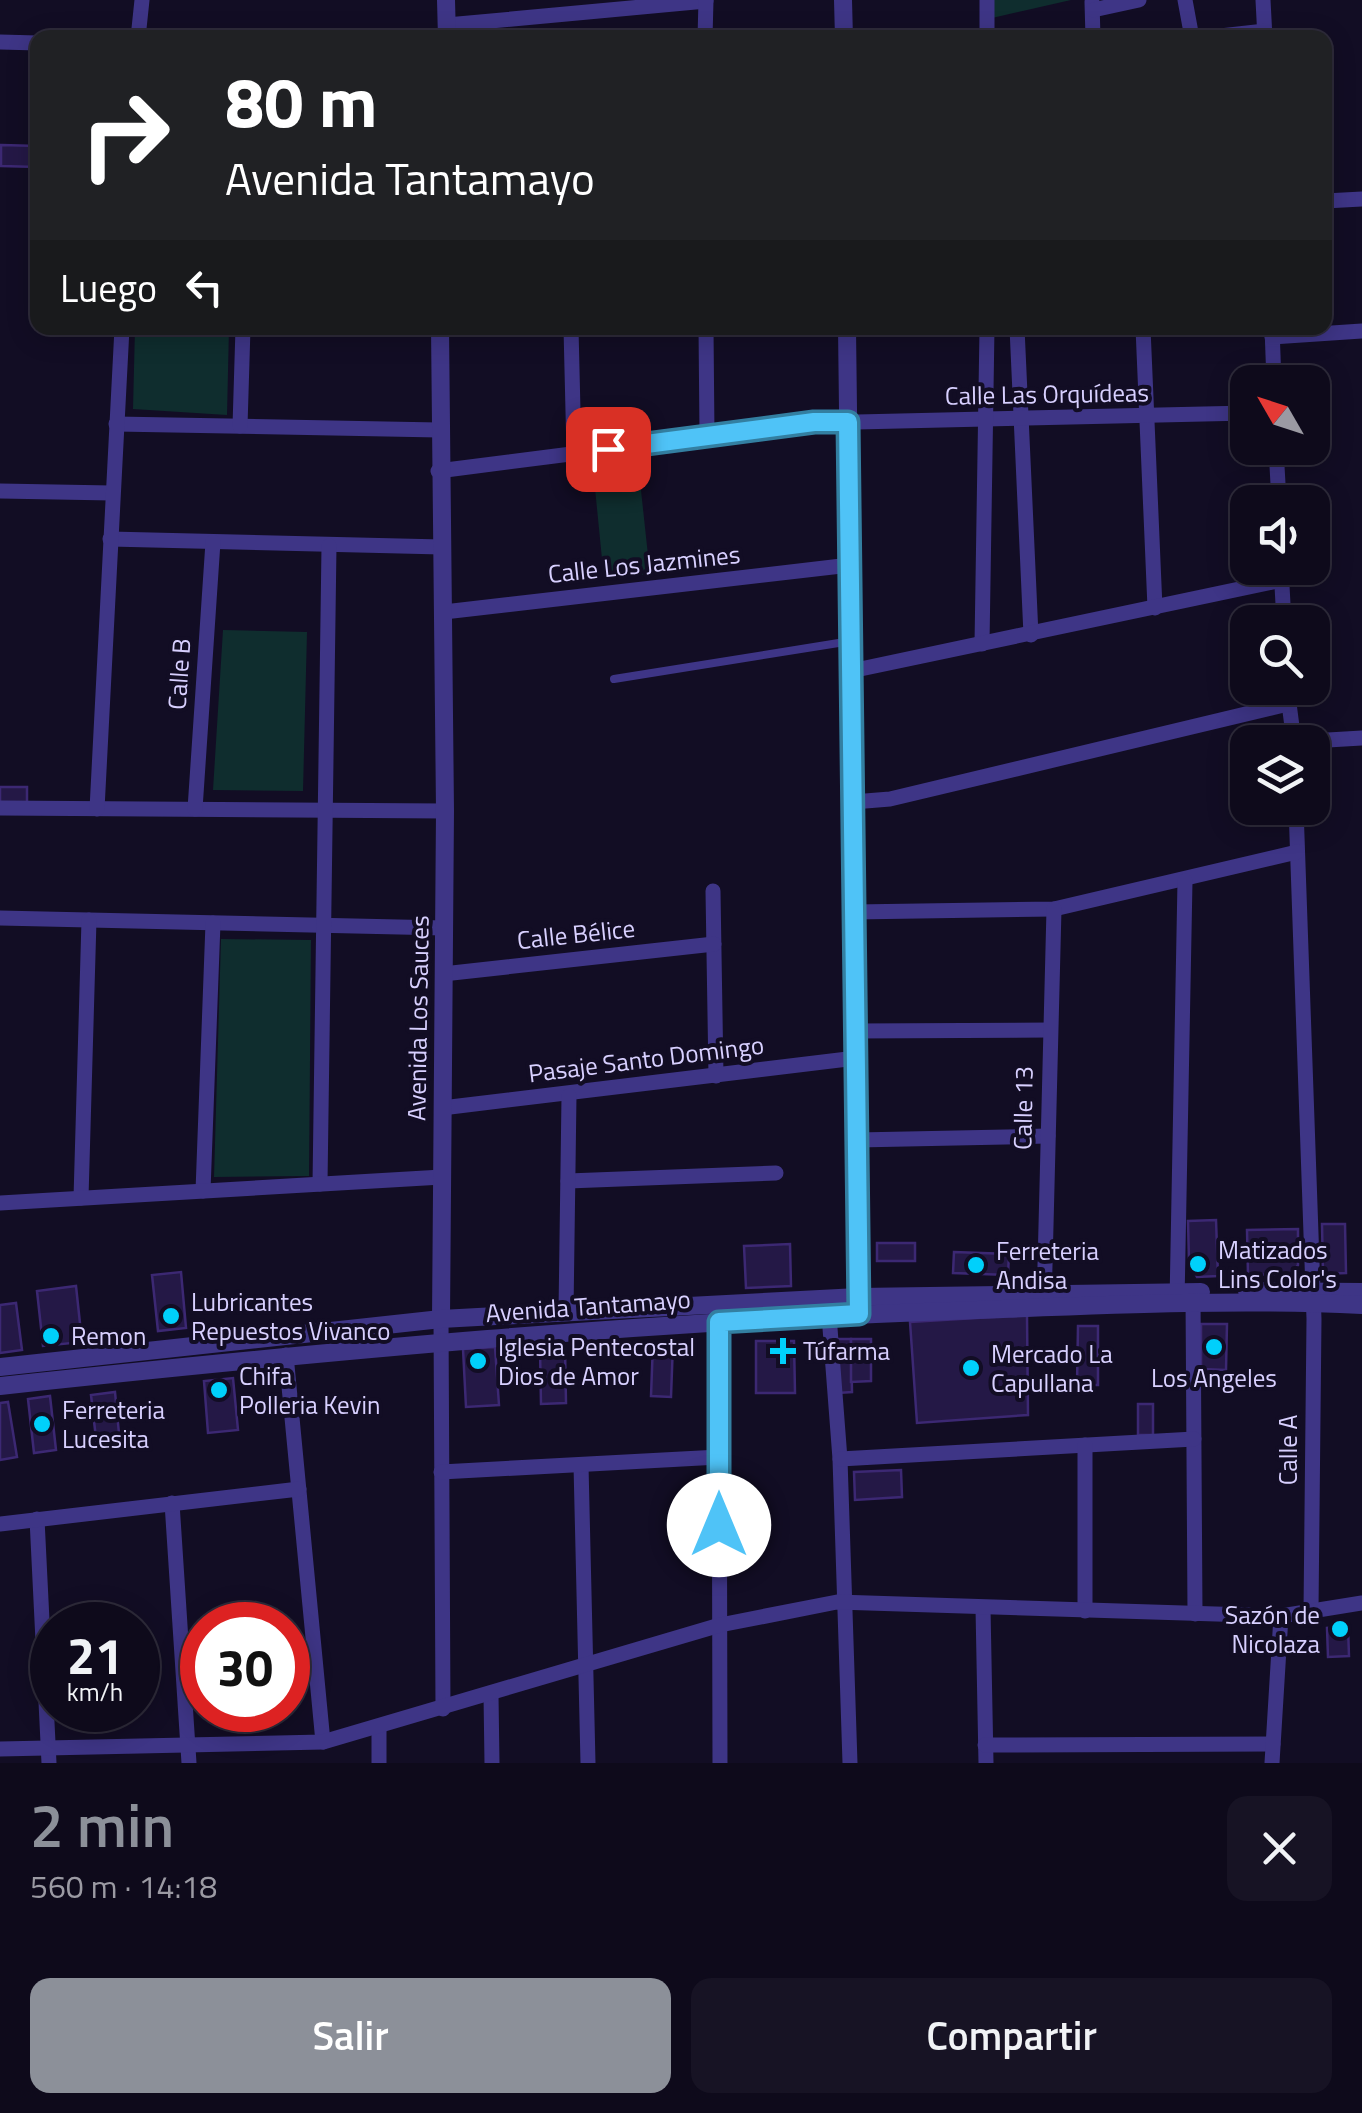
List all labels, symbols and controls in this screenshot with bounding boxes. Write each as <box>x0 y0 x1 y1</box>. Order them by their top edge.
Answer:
text: 80 m <box>225 48 378 154</box>
icon: right <box>60 70 190 200</box>
text: Avenida Tantamayo <box>225 144 595 212</box>
text: Luego <box>60 259 157 317</box>
icon: left <box>177 260 232 315</box>
north arrow <box>1230 365 1330 465</box>
map controls <box>1230 365 1330 825</box>
street label: Calle Las Orquídeas <box>945 373 1149 415</box>
pin <box>566 407 651 492</box>
icon: arrive <box>581 422 636 477</box>
button: sound <box>1230 485 1330 585</box>
street label: Calle Los Jazmines <box>546 535 742 593</box>
button: search <box>1230 605 1330 705</box>
street label: Calle B <box>158 637 200 711</box>
button: layers <box>1230 725 1330 825</box>
street label: Calle Bélice <box>515 909 637 959</box>
street label: Avenida Los Sauces <box>397 915 439 1121</box>
street label: Pasaje Santo Domingo <box>526 1026 766 1092</box>
street label: Calle 13 <box>1003 1066 1043 1150</box>
place label: Matizados Lins Color's <box>1218 1231 1337 1298</box>
place label: Ferreteria Andisa <box>996 1232 1099 1299</box>
marker: Matizados Lins Color's <box>1187 1253 1209 1275</box>
marker: Ferreteria Andisa <box>965 1254 987 1276</box>
street label: Avenida Tantamayo <box>484 1280 692 1332</box>
place label: Lubricantes Repuestos Vivanco <box>191 1283 390 1350</box>
marker: Lubricantes Repuestos Vivanco <box>160 1305 182 1327</box>
place label: Remon <box>71 1317 146 1355</box>
marker: Remon <box>40 1325 62 1347</box>
place label: Iglesia Pentecostal Dios de Amor <box>498 1328 695 1395</box>
place label: Túfarma <box>803 1332 891 1370</box>
place label: Mercado La Capullana <box>991 1335 1113 1402</box>
marker: Los Angeles <box>1203 1336 1225 1358</box>
marker: Túfarma <box>772 1340 794 1362</box>
marker: Iglesia Pentecostal Dios de Amor <box>467 1350 489 1372</box>
place label: Chifa Polleria Kevin <box>239 1357 380 1424</box>
marker: Mercado La Capullana <box>960 1357 982 1379</box>
place label: Los Angeles <box>1151 1359 1277 1397</box>
marker: Chifa Polleria Kevin <box>208 1379 230 1401</box>
place label: Ferreteria Lucesita <box>62 1391 165 1458</box>
marker: Ferreteria Lucesita <box>31 1413 53 1435</box>
street label: Calle A <box>1269 1415 1307 1485</box>
position arrow <box>667 1473 771 1577</box>
place label: Sazón de Nicolaza <box>1225 1596 1320 1663</box>
speed limit sign: 30 <box>180 1602 310 1732</box>
text: 21 <box>67 1617 123 1693</box>
marker: Sazón de Nicolaza <box>1329 1618 1351 1640</box>
text: km/h <box>67 1673 123 1711</box>
text: 2 min <box>30 1779 174 1870</box>
button: close <box>1227 1796 1332 1901</box>
text: 560 m · 14:18 <box>30 1862 217 1910</box>
button: Salir <box>30 1978 671 2093</box>
button: Compartir <box>691 1978 1332 2093</box>

